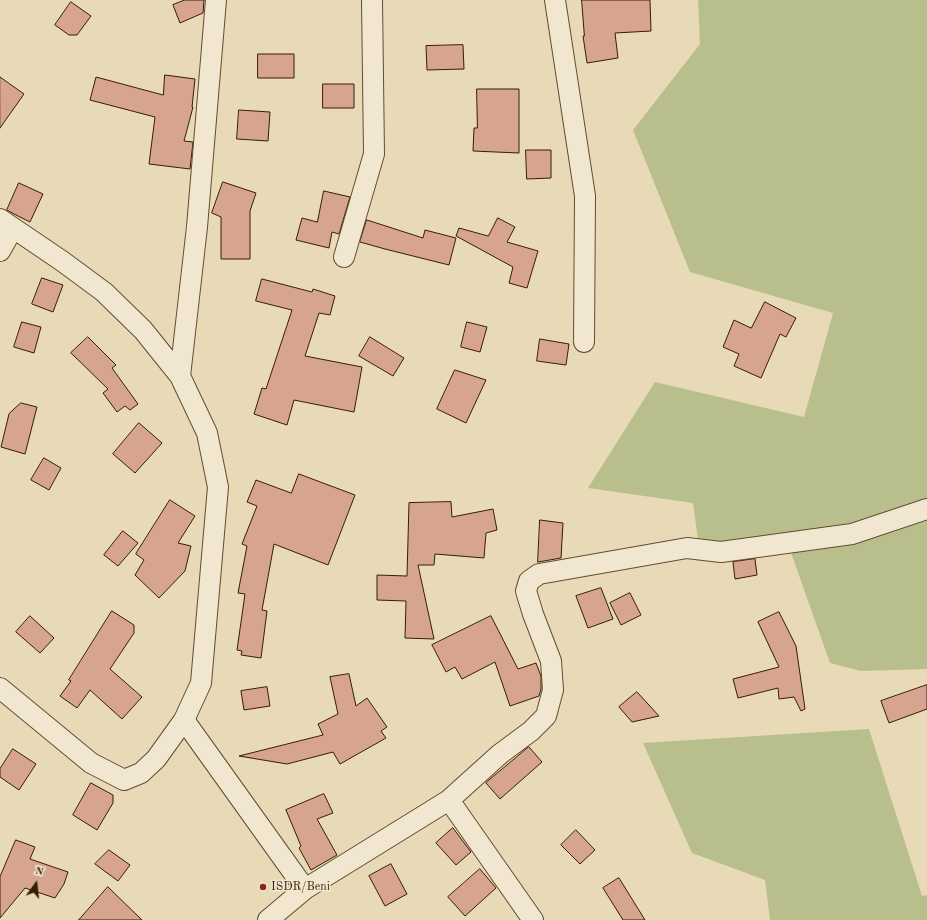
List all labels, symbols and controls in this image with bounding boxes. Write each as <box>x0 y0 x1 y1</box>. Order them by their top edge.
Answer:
north arrow <box>16 864 56 904</box>
text: N <box>34 866 45 878</box>
place label: ISDR/Beni <box>271 880 330 894</box>
marker: ISDR/Beni <box>258 882 268 892</box>

